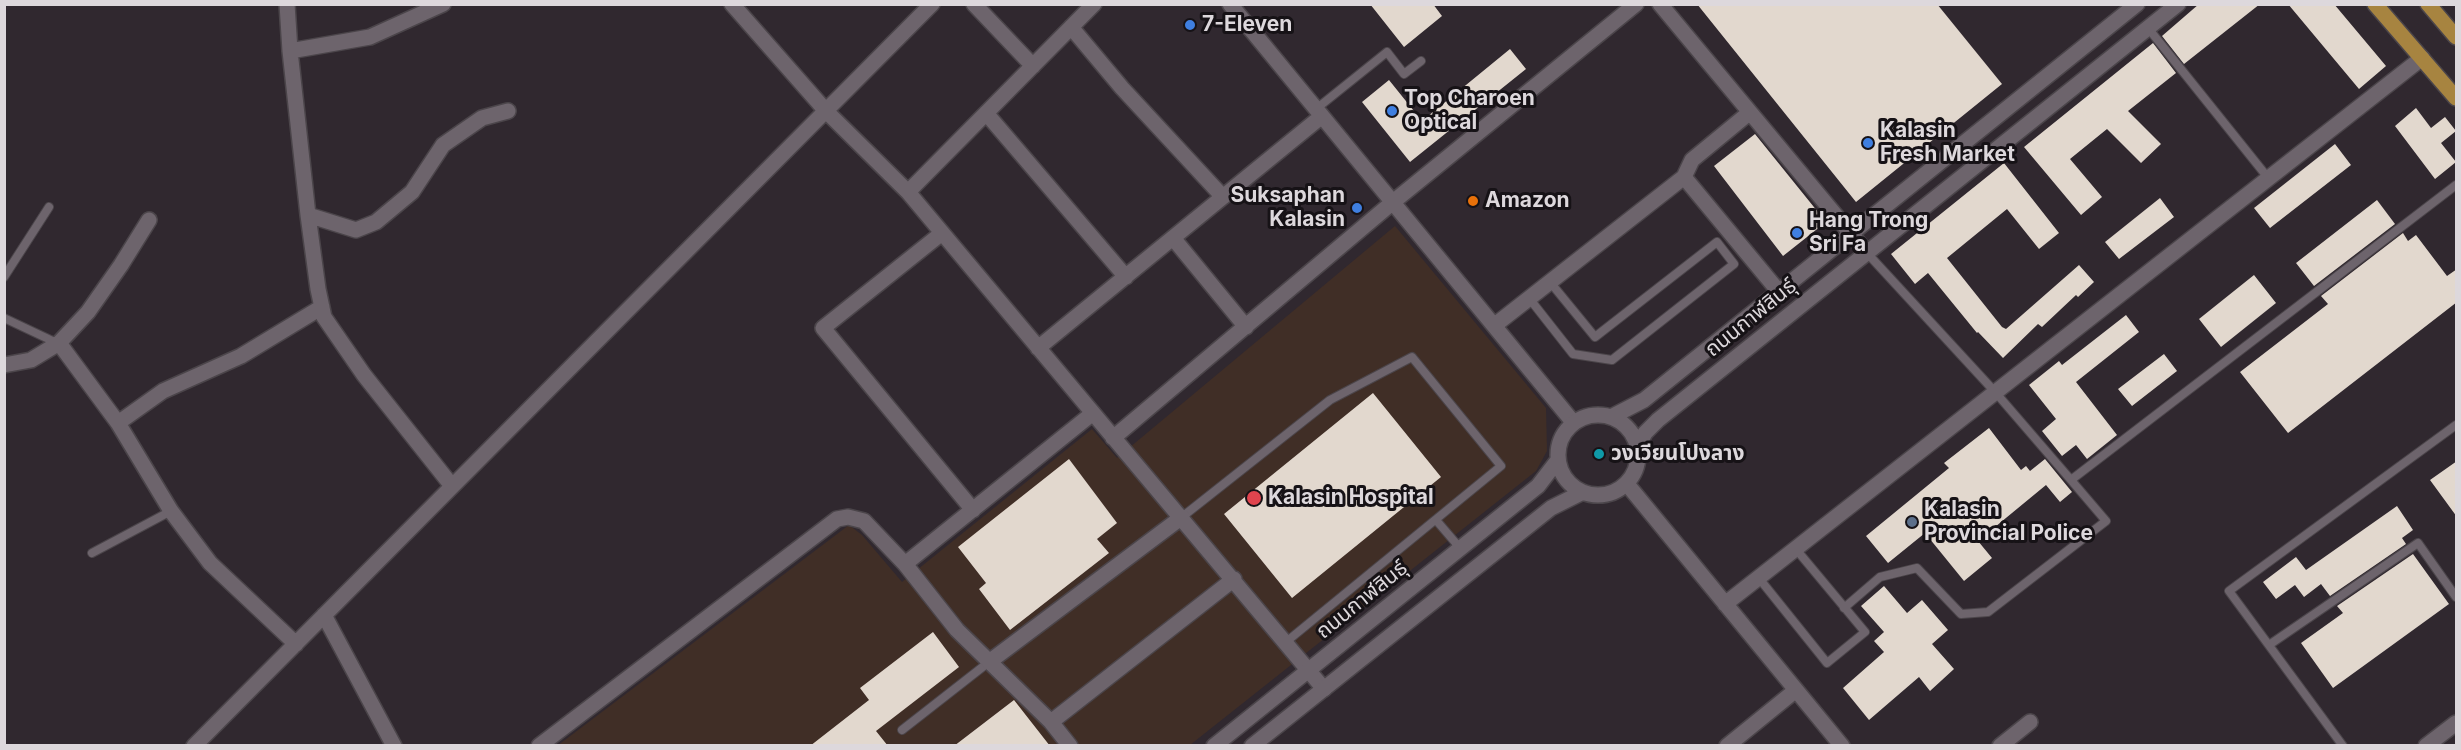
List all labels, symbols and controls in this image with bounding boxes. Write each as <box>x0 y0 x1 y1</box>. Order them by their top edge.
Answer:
place label: 7-Eleven <box>1202 12 1292 38</box>
marker: 7-Eleven <box>1183 18 1197 32</box>
place label: Top Charoen Optical <box>1404 86 1535 136</box>
marker: Top Charoen Optical <box>1385 104 1399 118</box>
place label: Kalasin Fresh Market <box>1880 118 2015 168</box>
marker: Kalasin Fresh Market <box>1861 136 1875 150</box>
place label: Suksaphan Kalasin <box>1230 183 1345 233</box>
place label: Amazon <box>1485 188 1570 214</box>
marker: Amazon <box>1466 194 1480 208</box>
marker: Suksaphan Kalasin <box>1350 201 1364 215</box>
place label: Hang Trong Sri Fa <box>1809 208 1928 258</box>
marker: Hang Trong Sri Fa <box>1790 226 1804 240</box>
street label: ถนนกาฬสินธุ์ <box>1700 274 1802 362</box>
place label: วงเวียนโปงลาง <box>1611 441 1744 467</box>
marker: วงเวียนโปงลาง <box>1592 447 1606 461</box>
place label: Kalasin Hospital <box>1268 485 1434 511</box>
marker: Kalasin Hospital <box>1245 489 1263 507</box>
place label: Kalasin Provincial Police <box>1924 497 2093 547</box>
marker: Kalasin Provincial Police <box>1905 515 1919 529</box>
street label: ถนนกาฬสินธุ์ <box>1311 556 1413 644</box>

